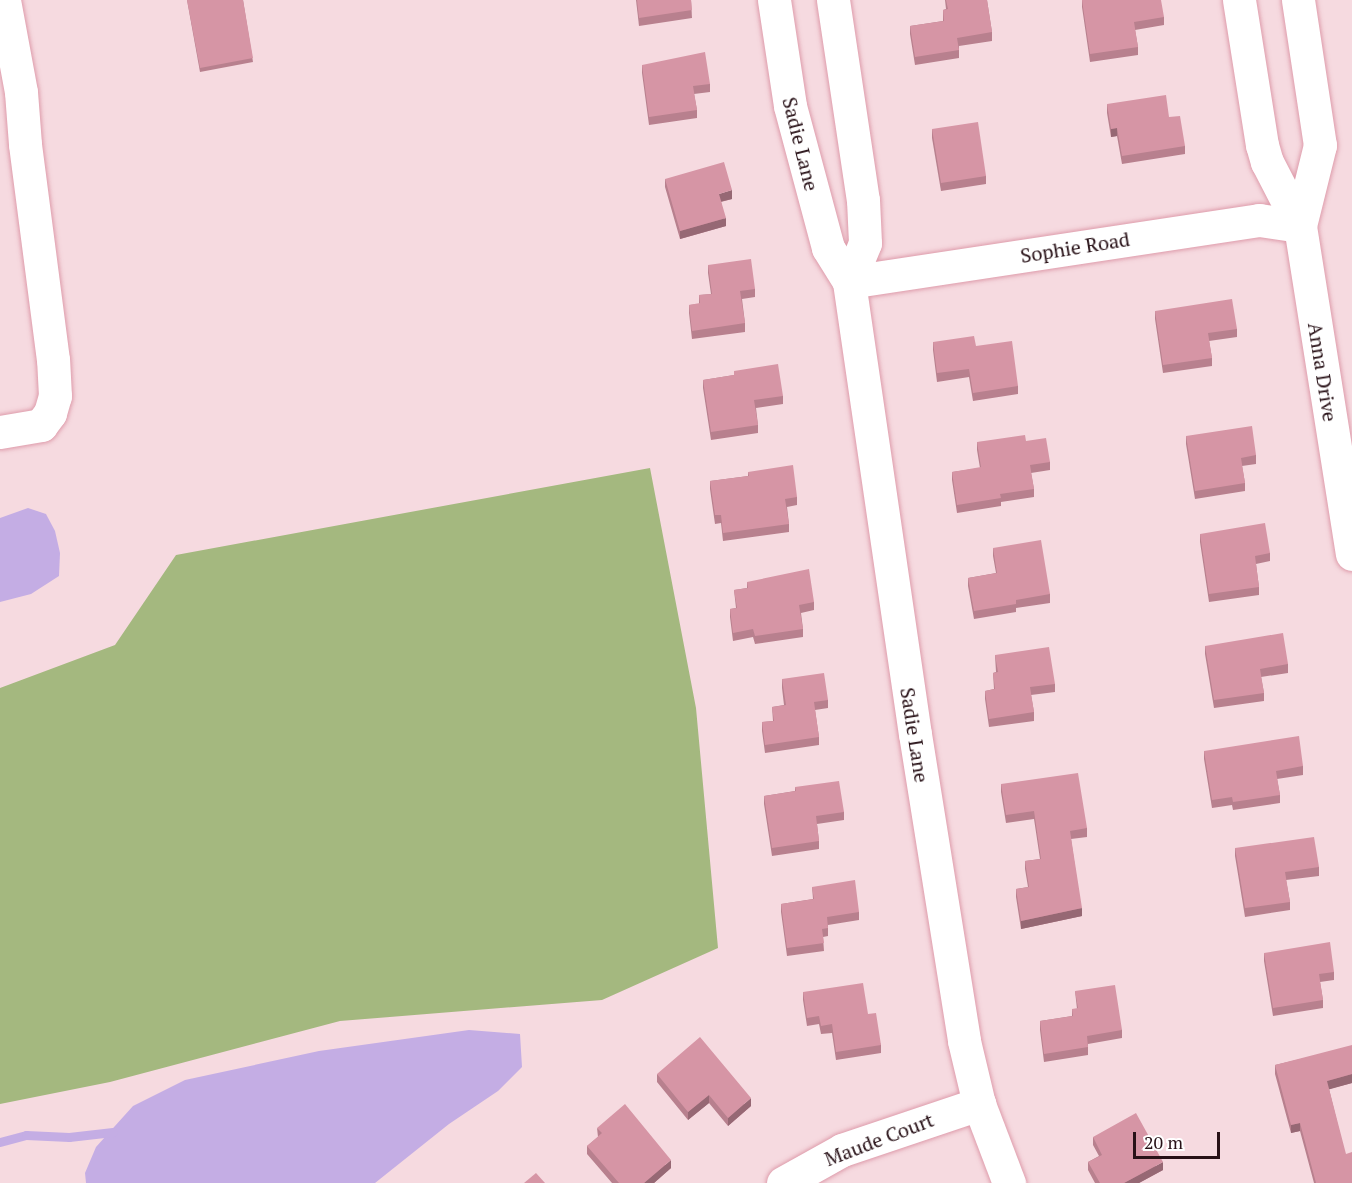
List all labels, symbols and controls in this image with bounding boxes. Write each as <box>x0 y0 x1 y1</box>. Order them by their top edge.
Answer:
street label: Sadie Lane <box>778 95 824 193</box>
street label: Sophie Road <box>1019 227 1131 267</box>
street label: Anna Drive <box>1303 321 1343 423</box>
street label: Sadie Lane <box>896 686 934 784</box>
street label: Maude Court <box>821 1107 937 1171</box>
scale bar <box>1136 1120 1223 1158</box>
text: 20 m <box>1144 1130 1183 1154</box>

